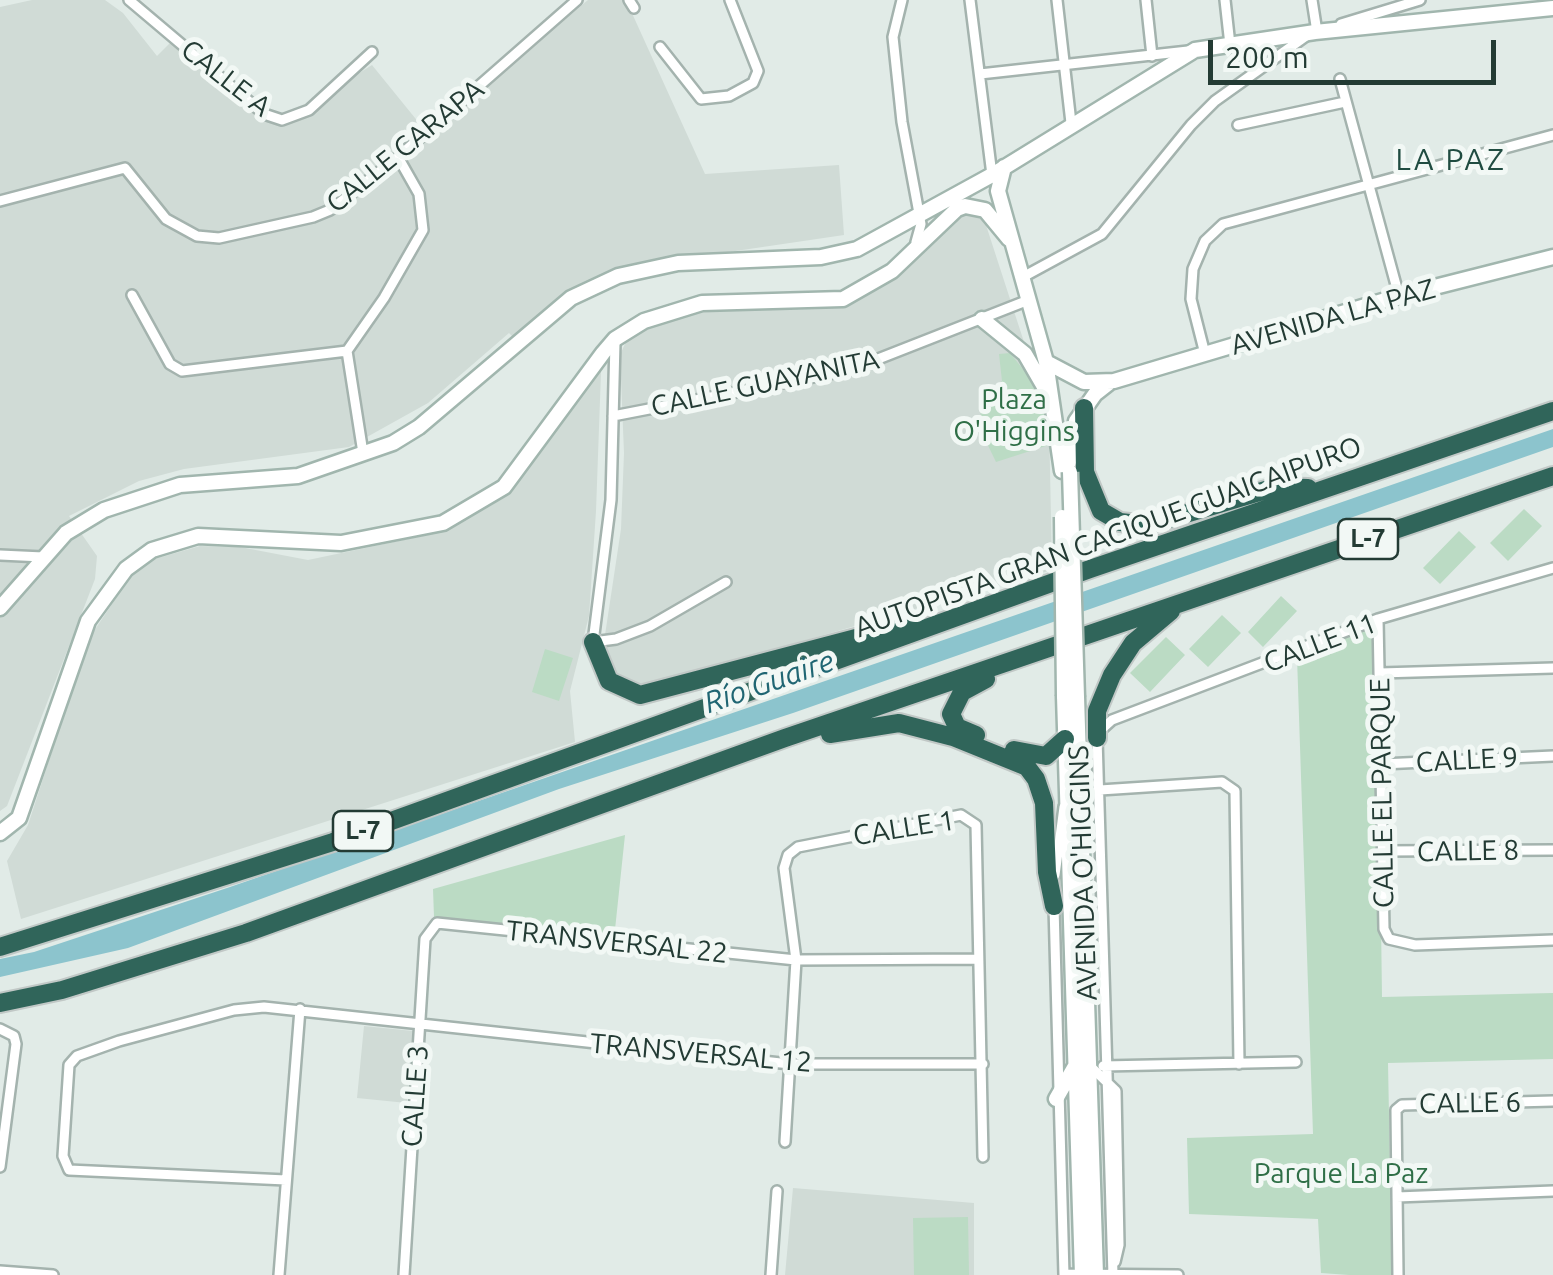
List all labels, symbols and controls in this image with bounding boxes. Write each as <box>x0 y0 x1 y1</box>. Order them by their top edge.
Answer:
scale bar <box>1213 20 1500 82</box>
street label: CALLE A <box>174 32 278 124</box>
text: 200 m <box>1225 40 1309 74</box>
street label: CALLE CARAPA <box>319 72 491 220</box>
district label: LA PAZ <box>1395 142 1507 178</box>
street label: AVENIDA LA PAZ <box>1227 272 1439 362</box>
street label: CALLE GUAYANITA <box>648 342 882 424</box>
park label: Plaza O'Higgins <box>953 383 1075 449</box>
street label: AUTOPISTA GRAN CACIQUE GUAICAIPURO <box>850 429 1366 645</box>
road number: L-7 <box>1338 519 1398 559</box>
street label: CALLE 11 <box>1259 606 1381 680</box>
water label: Río Guaire <box>699 643 839 721</box>
street label: CALLE EL PARQUE <box>1363 677 1401 909</box>
street label: CALLE 9 <box>1415 741 1519 779</box>
street label: AVENIDA O'HIGGINS <box>1062 745 1104 1001</box>
street label: CALLE 1 <box>851 803 957 853</box>
road number: L-7 <box>333 811 393 851</box>
street label: CALLE 8 <box>1417 833 1519 869</box>
street label: TRANSVERSAL 22 <box>504 914 730 970</box>
street label: TRANSVERSAL 12 <box>589 1027 813 1079</box>
street label: CALLE 3 <box>395 1044 435 1148</box>
street label: CALLE 6 <box>1419 1085 1521 1121</box>
park label: Parque La Paz <box>1254 1157 1428 1191</box>

